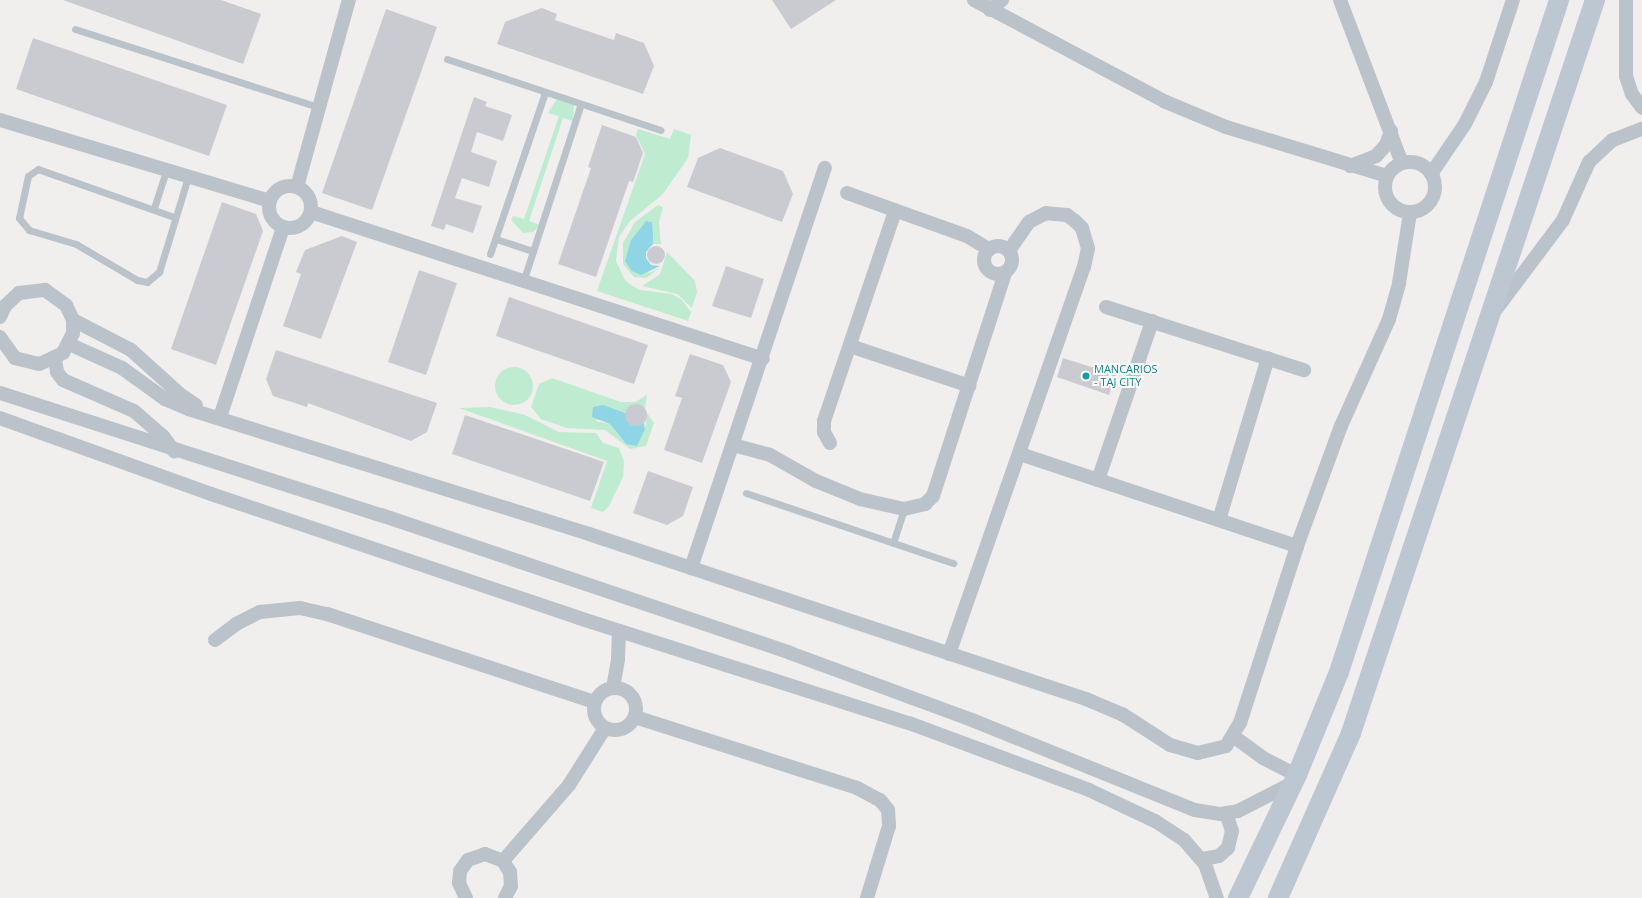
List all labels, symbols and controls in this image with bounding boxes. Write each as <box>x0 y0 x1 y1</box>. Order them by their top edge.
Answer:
place label: MANCARIOS - TAJ CITY <box>1094 363 1157 389</box>
marker: MANCARIOS - TAJ CITY <box>1081 371 1091 381</box>

